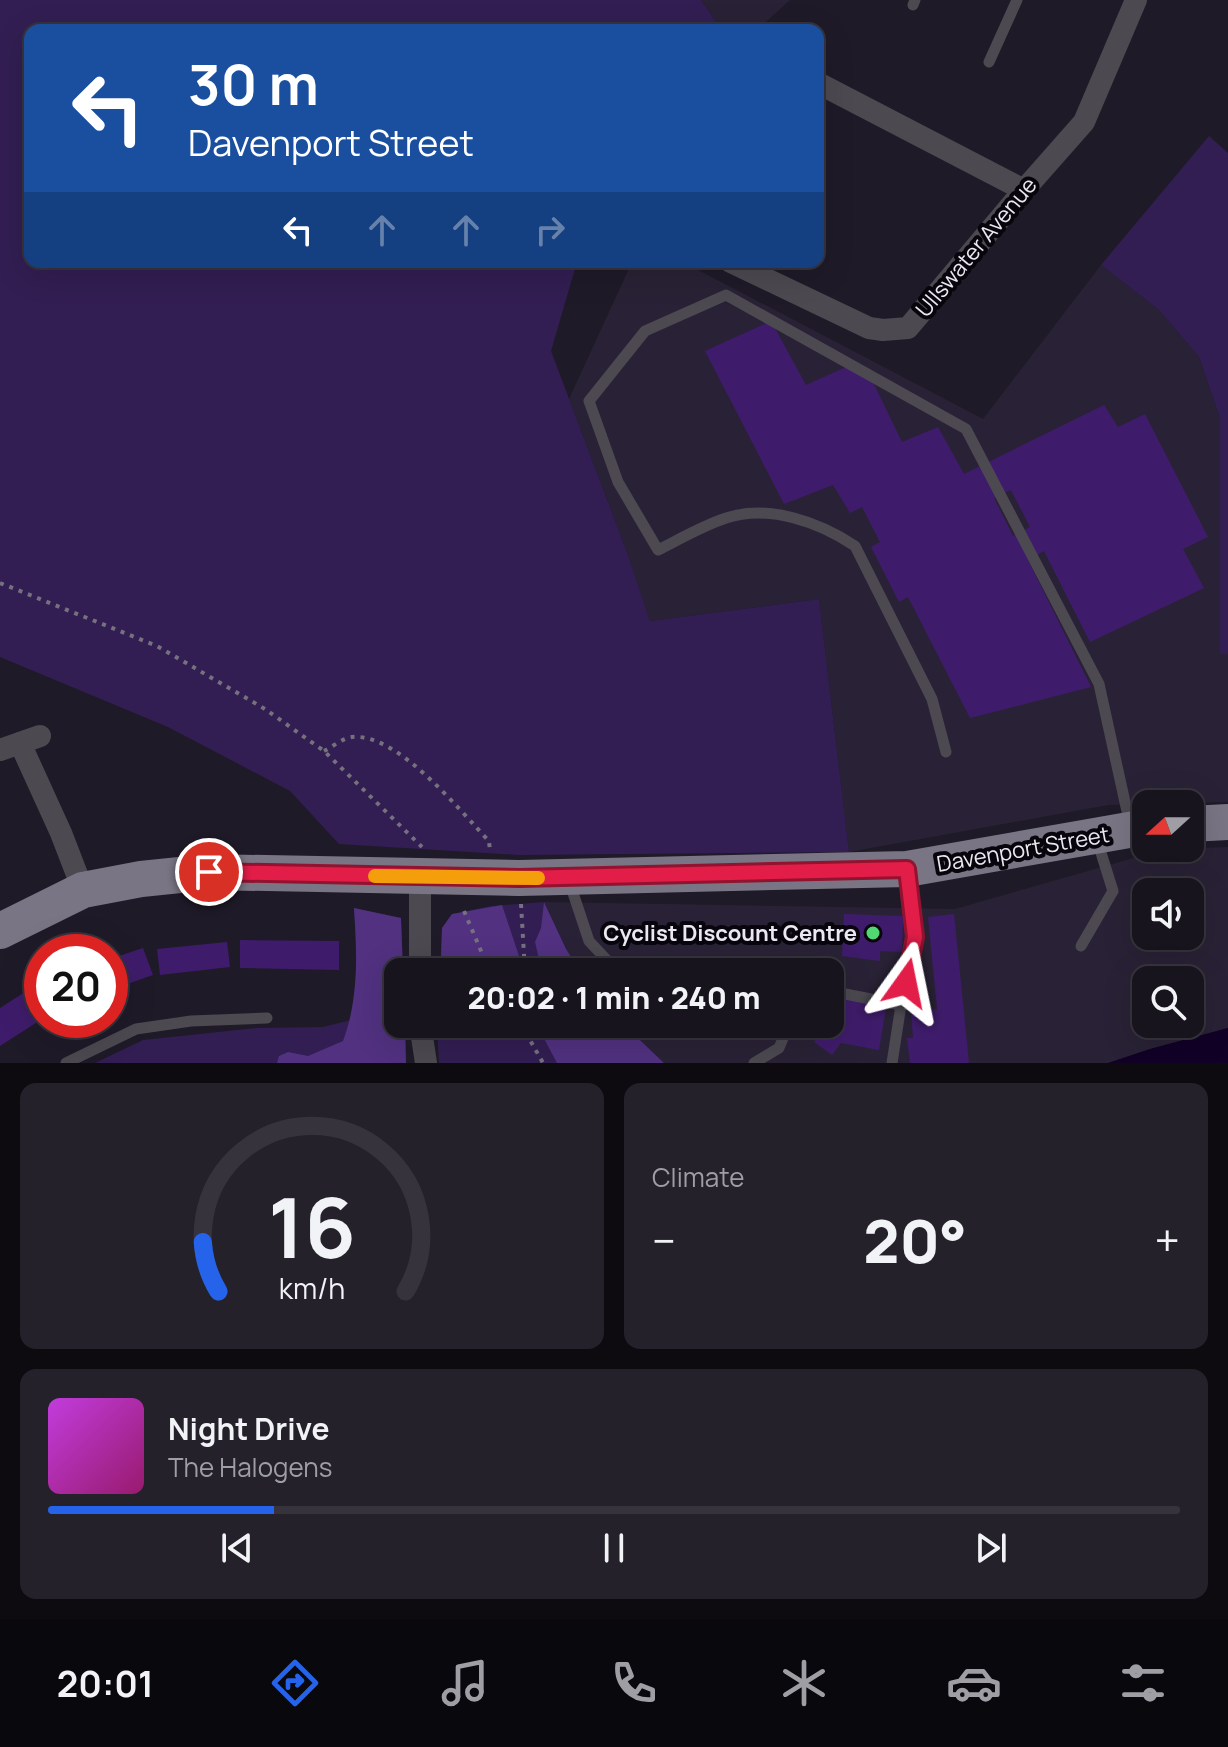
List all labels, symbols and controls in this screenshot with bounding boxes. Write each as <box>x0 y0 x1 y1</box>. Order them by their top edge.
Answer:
text: 30 m <box>188 45 319 122</box>
icon: left <box>56 56 160 160</box>
text: Davenport Street <box>188 118 474 167</box>
street label: Ullswater Avenue <box>909 171 1044 323</box>
icon: left <box>276 208 320 252</box>
icon: ahead <box>360 208 404 252</box>
icon: ahead <box>444 208 488 252</box>
icon: right <box>528 208 572 252</box>
north arrow <box>1132 790 1204 862</box>
map controls <box>1132 790 1204 1038</box>
street label: Davenport Street <box>934 819 1112 879</box>
pin <box>175 838 243 906</box>
icon: arrive <box>187 850 231 894</box>
button: sound <box>1132 878 1204 950</box>
place label: Cyclist Discount Centre <box>603 918 857 948</box>
marker: Cyclist Discount Centre <box>864 924 882 942</box>
speed limit sign: 20 <box>24 934 128 1038</box>
position arrow <box>864 941 948 1025</box>
button: search <box>1132 966 1204 1038</box>
text: 20:02 · 1 min · 240 m <box>468 977 760 1018</box>
text: Climate <box>652 1159 744 1195</box>
text: 16 <box>268 1169 356 1283</box>
text: 20° <box>863 1199 967 1281</box>
text: − <box>652 1210 676 1270</box>
text: + <box>1155 1210 1180 1270</box>
text: km/h <box>279 1269 345 1308</box>
text: Night Drive <box>168 1408 330 1449</box>
text: The Halogens <box>168 1449 332 1485</box>
icon: previous <box>215 1526 259 1570</box>
icon: pause <box>592 1526 636 1570</box>
icon: next <box>969 1526 1013 1570</box>
icon: directions <box>267 1655 323 1711</box>
icon: music <box>437 1655 493 1711</box>
icon: phone <box>606 1655 662 1711</box>
icon: climate <box>776 1655 832 1711</box>
icon: car <box>946 1655 1002 1711</box>
icon: filters <box>1115 1655 1171 1711</box>
text: 20:01 <box>57 1659 154 1708</box>

